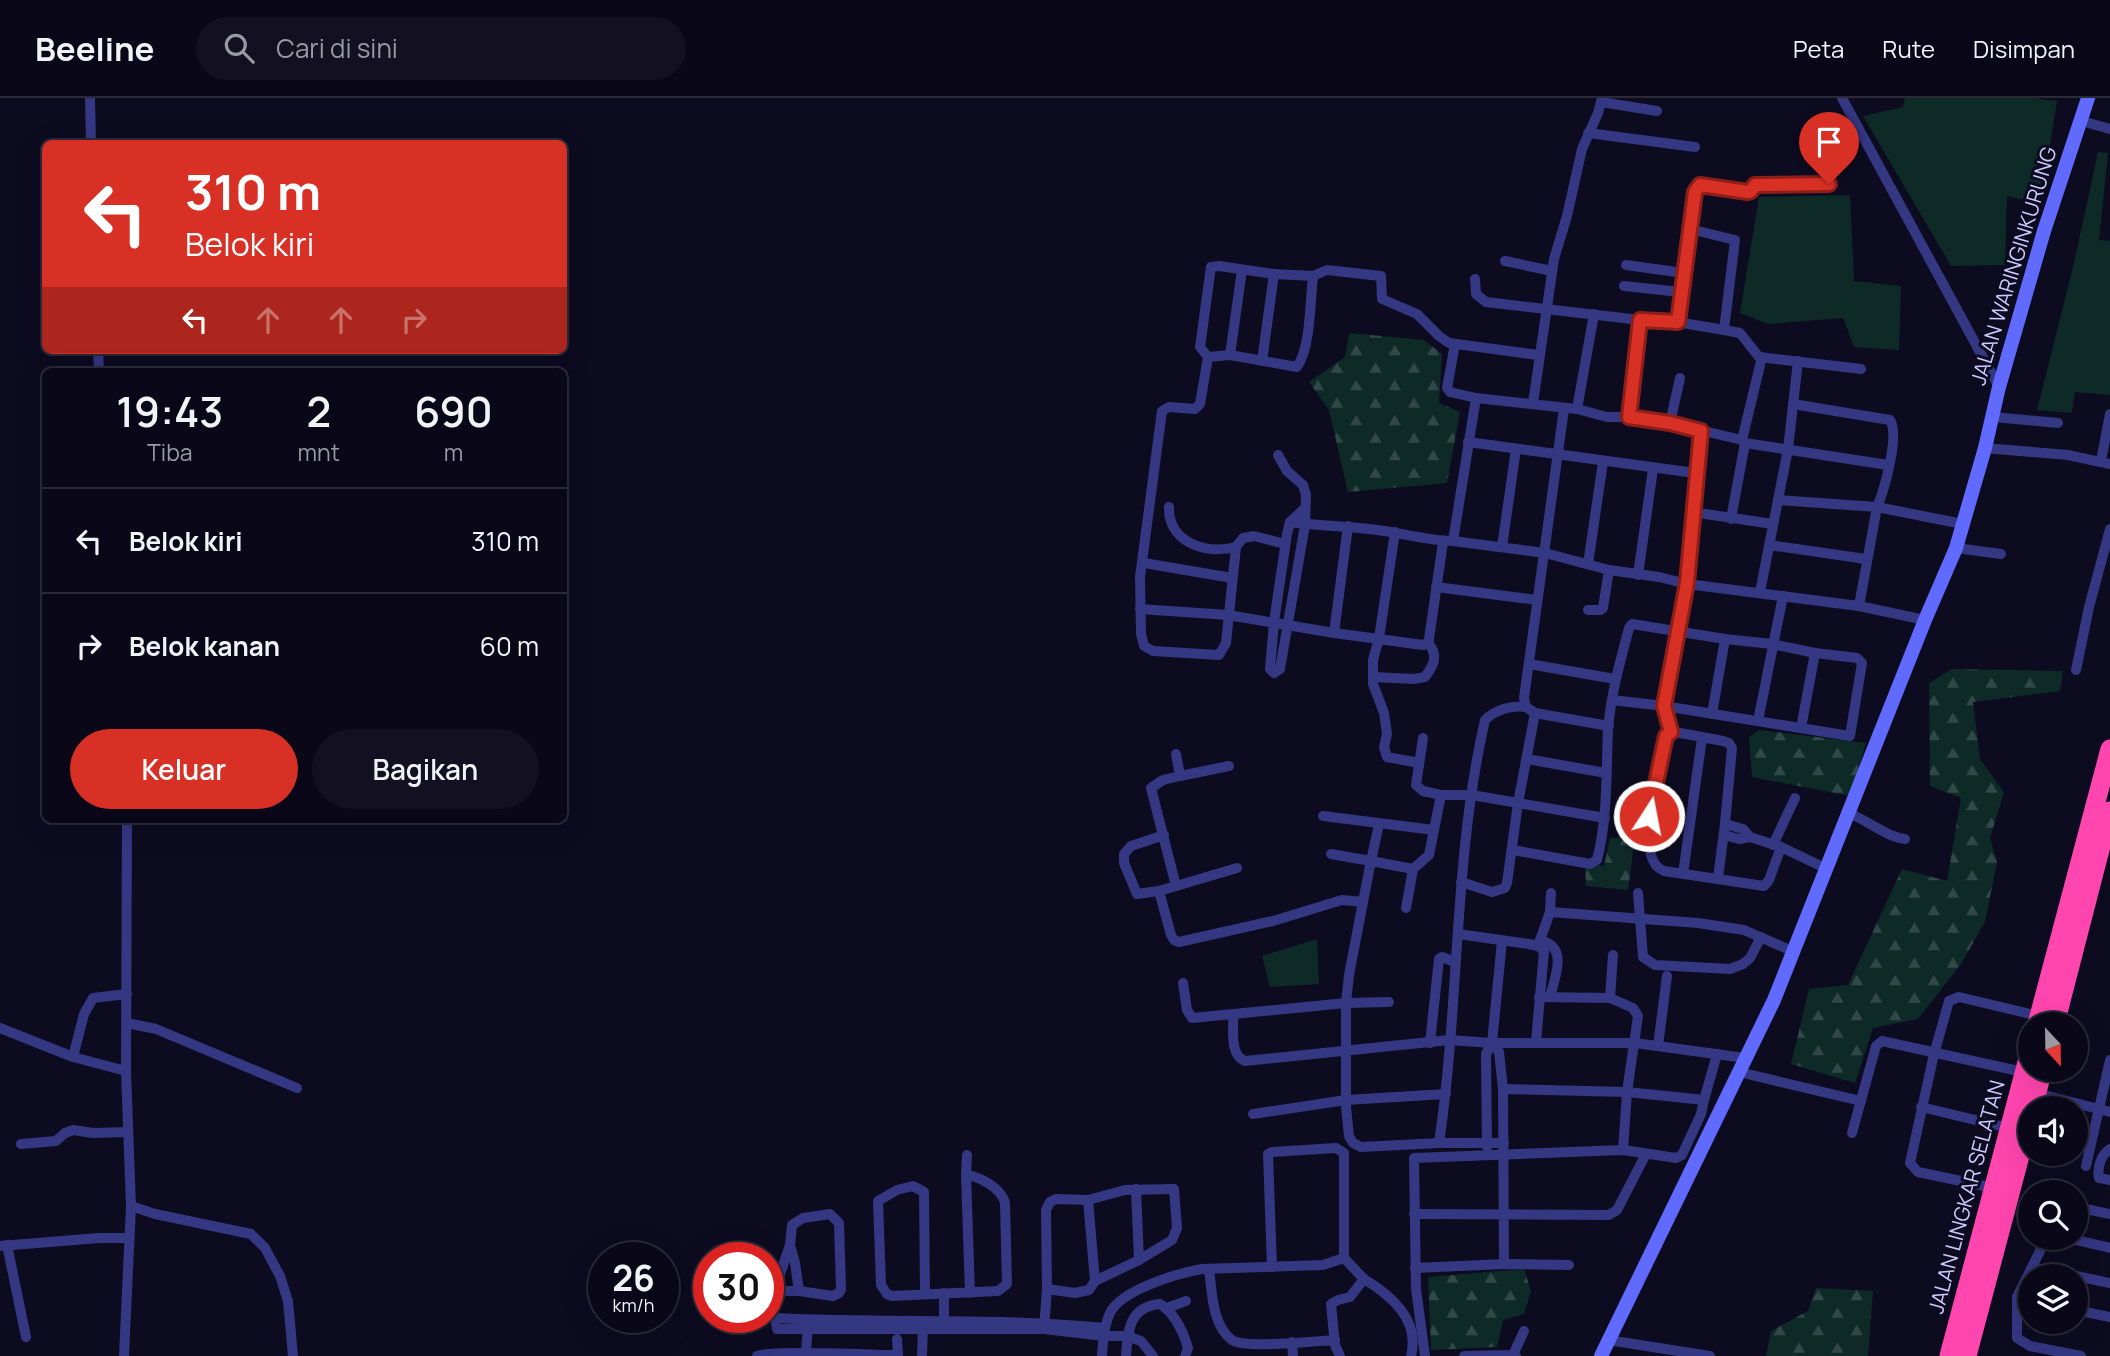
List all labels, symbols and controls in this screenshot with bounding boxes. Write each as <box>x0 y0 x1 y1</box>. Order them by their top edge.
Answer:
search box <box>196 17 686 80</box>
text: Beeline <box>35 26 154 71</box>
icon: search <box>220 29 258 67</box>
text: Cari di sini <box>276 30 398 66</box>
text: Peta <box>1793 32 1844 65</box>
text: Rute <box>1882 32 1935 65</box>
text: Disimpan <box>1973 32 2075 65</box>
pin <box>1799 112 1859 184</box>
icon: arrive <box>1810 123 1848 161</box>
street label: JALAN WARINGINKURUNG <box>1963 143 2063 388</box>
text: 310 m <box>185 158 321 225</box>
icon: left <box>70 168 161 259</box>
text: Belok kiri <box>185 222 314 266</box>
icon: left <box>176 301 214 339</box>
icon: ahead <box>249 301 287 339</box>
icon: ahead <box>322 301 360 339</box>
icon: right <box>395 301 433 339</box>
text: 19:43 <box>116 382 223 440</box>
text: 2 <box>306 382 331 440</box>
text: 690 <box>414 382 493 440</box>
text: Tiba <box>147 436 193 468</box>
text: mnt <box>298 436 340 468</box>
text: m <box>444 436 463 468</box>
icon: left <box>70 522 108 560</box>
text: Belok kiri <box>129 523 243 559</box>
text: 310 m <box>471 523 539 559</box>
icon: right <box>70 627 108 665</box>
text: Belok kanan <box>129 628 280 664</box>
text: 60 m <box>480 628 539 664</box>
button: Keluar <box>70 729 298 809</box>
button: Bagikan <box>312 729 539 809</box>
position arrow <box>1612 779 1686 853</box>
north arrow <box>2018 1012 2088 1082</box>
map controls <box>2018 1012 2088 1334</box>
street label: JALAN LINGKAR SELATAN <box>1921 1077 2011 1317</box>
button: sound <box>2018 1096 2088 1166</box>
button: search <box>2018 1180 2088 1250</box>
speed limit sign: 30 <box>693 1242 784 1333</box>
text: 26 <box>612 1254 655 1302</box>
button: layers <box>2018 1264 2088 1334</box>
text: km/h <box>613 1293 654 1317</box>

